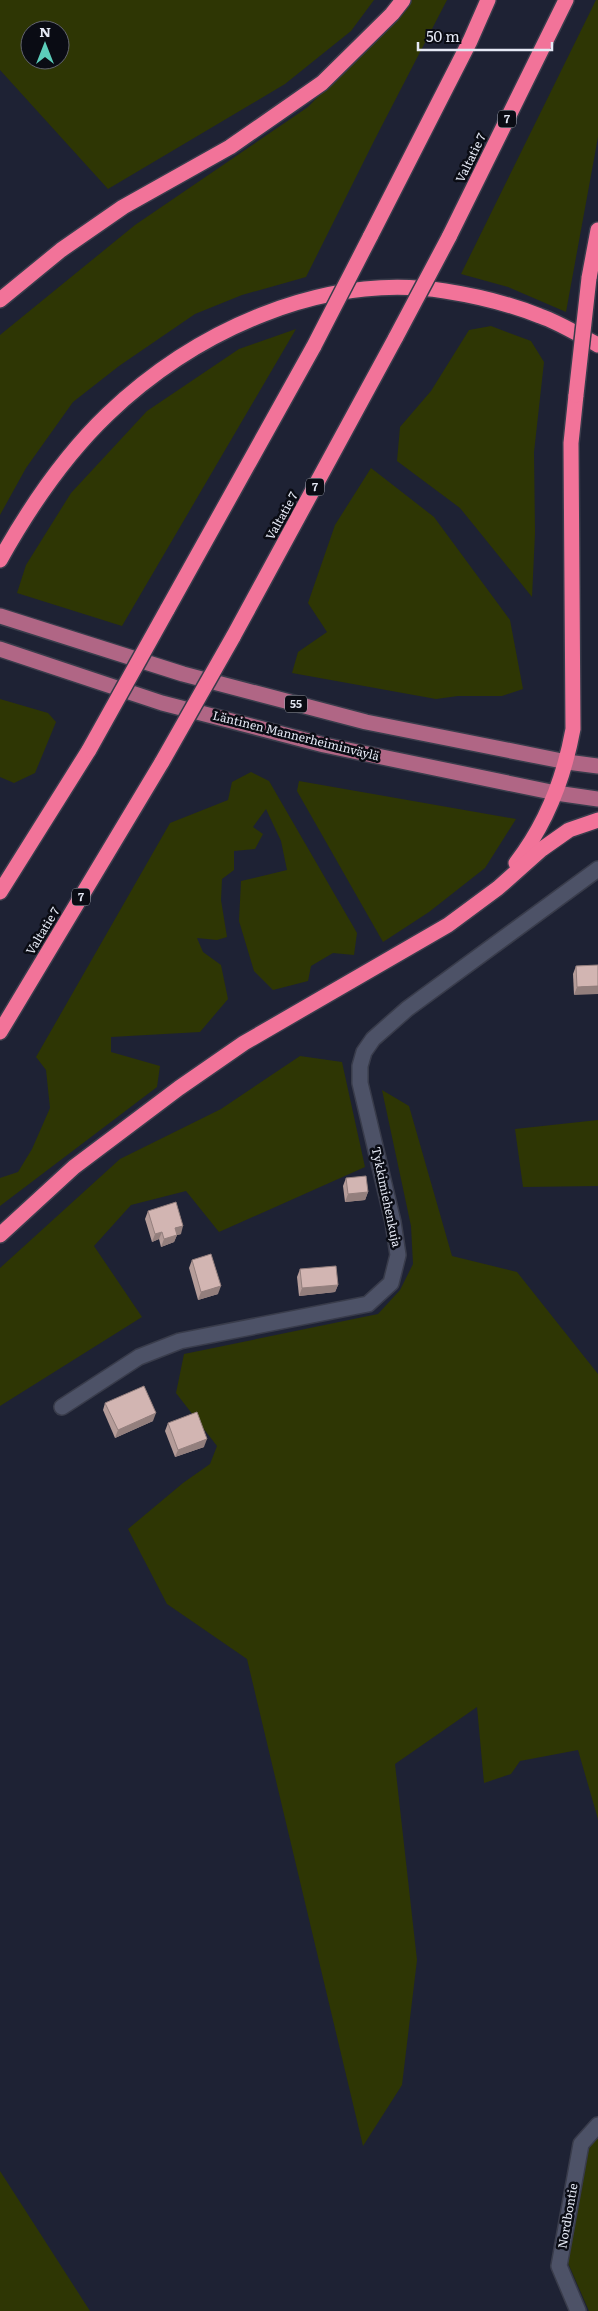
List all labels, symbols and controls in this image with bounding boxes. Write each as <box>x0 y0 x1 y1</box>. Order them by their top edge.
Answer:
north arrow <box>20 20 70 70</box>
scale bar <box>418 20 552 52</box>
text: N <box>39 21 51 41</box>
text: 50 m <box>426 24 460 47</box>
road number: 7 <box>498 110 516 128</box>
street label: Valtatie 7 <box>450 130 490 185</box>
road number: 7 <box>306 478 324 496</box>
street label: Valtatie 7 <box>260 488 302 543</box>
road number: 55 <box>285 696 307 712</box>
street label: Läntinen Mannerheiminväylä <box>211 706 382 765</box>
road number: 7 <box>72 889 90 906</box>
street label: Valtatie 7 <box>21 903 63 958</box>
street label: Tykkimiehenkuja <box>368 1145 407 1249</box>
street label: Nordbontie <box>552 2182 582 2250</box>

